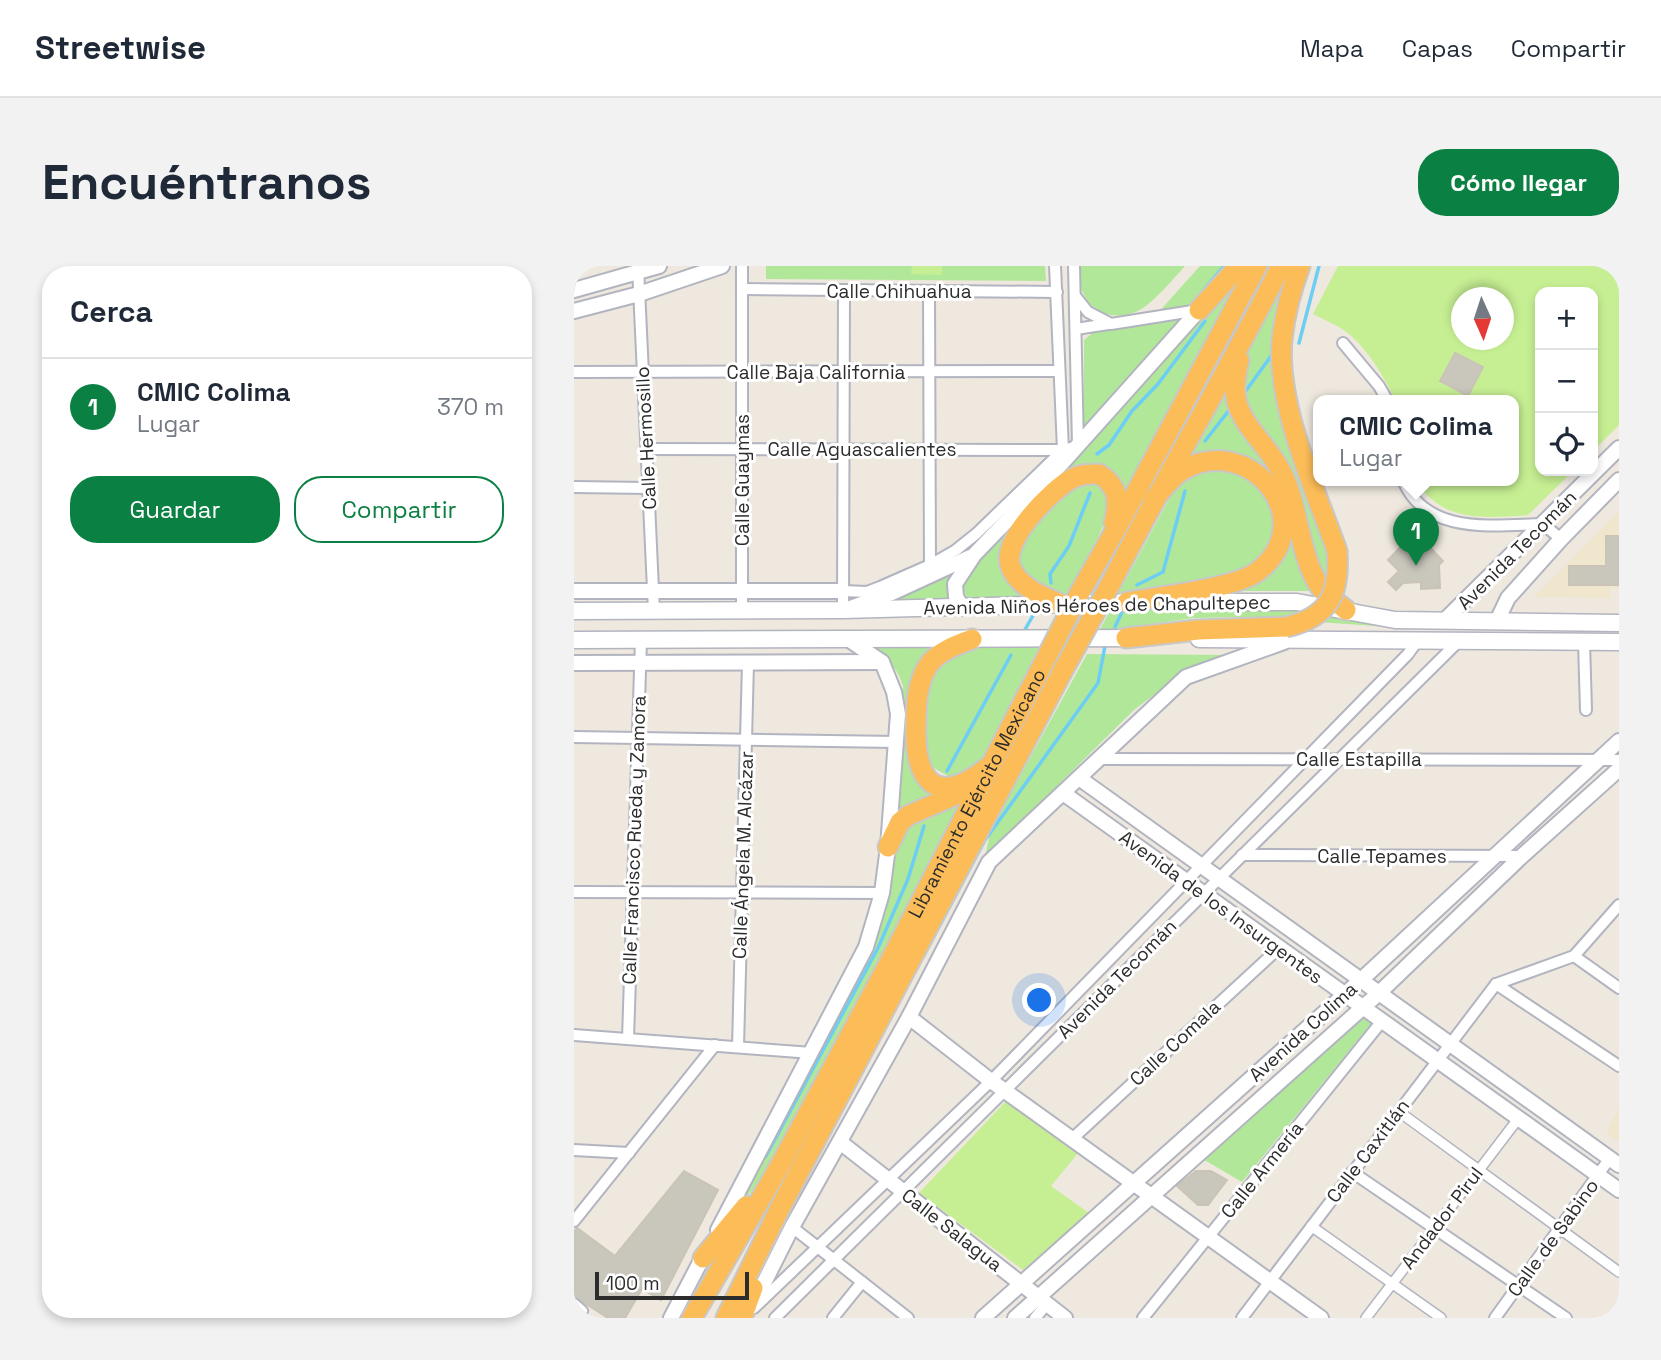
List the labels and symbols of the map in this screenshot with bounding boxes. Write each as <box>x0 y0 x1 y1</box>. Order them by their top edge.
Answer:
street label: Calle Chihuahua <box>826 279 972 304</box>
north arrow <box>1451 287 1514 350</box>
street label: Calle Baja California <box>726 360 906 385</box>
street label: Calle Hermosillo <box>630 366 662 510</box>
street label: Calle Guaymas <box>730 414 755 546</box>
street label: Calle Aguascalientes <box>768 437 956 462</box>
street label: Avenida Tecomán <box>1452 485 1582 615</box>
pin: 1 <box>1393 508 1439 566</box>
street label: Avenida Niños Héroes de Chapultepec <box>923 589 1271 621</box>
street label: Libramiento Ejército Mexicano <box>902 664 1051 922</box>
street label: Calle Francisco Rueda y Zamora <box>616 695 652 985</box>
street label: Calle Estapilla <box>1296 747 1422 772</box>
street label: Calle Ángela M. Alcázar <box>727 751 759 959</box>
street label: Avenida de los Insurgentes <box>1114 825 1328 989</box>
street label: Calle Tepames <box>1317 844 1447 869</box>
street label: Avenida Tecomán <box>1052 914 1182 1044</box>
street label: Avenida Colima <box>1244 977 1363 1087</box>
your location <box>1022 983 1056 1017</box>
street label: Calle Comala <box>1124 994 1226 1091</box>
street label: Calle Caxitlán <box>1321 1094 1415 1208</box>
street label: Calle Armería <box>1215 1116 1309 1224</box>
street label: Andador Pirul <box>1395 1162 1489 1274</box>
street label: Calle de Sabino <box>1502 1174 1604 1302</box>
street label: Calle Salagua <box>897 1183 1008 1277</box>
scale bar <box>595 1269 749 1301</box>

